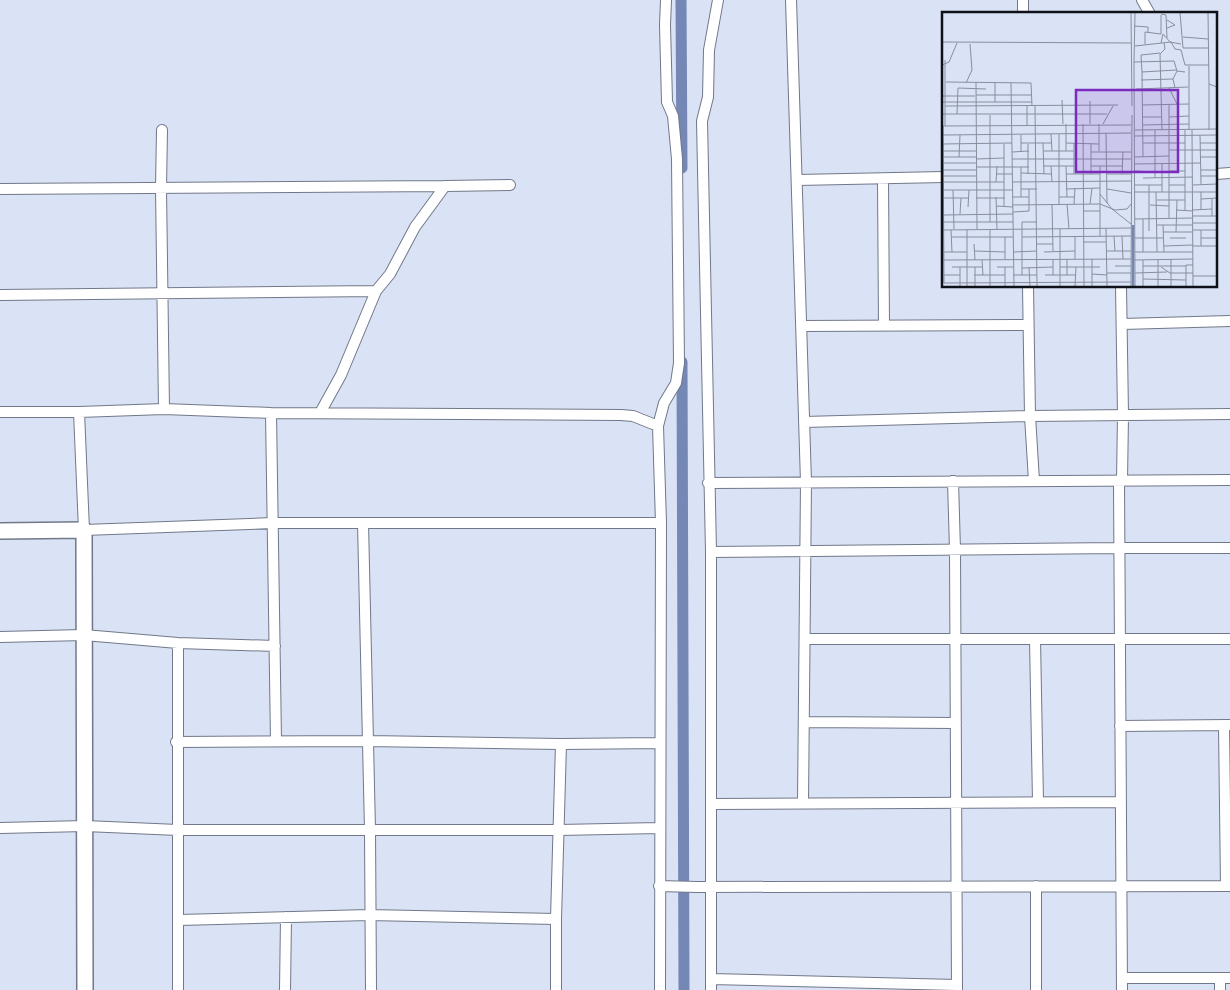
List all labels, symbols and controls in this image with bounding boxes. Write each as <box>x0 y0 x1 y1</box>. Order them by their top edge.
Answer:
inset map <box>942 12 1218 288</box>

